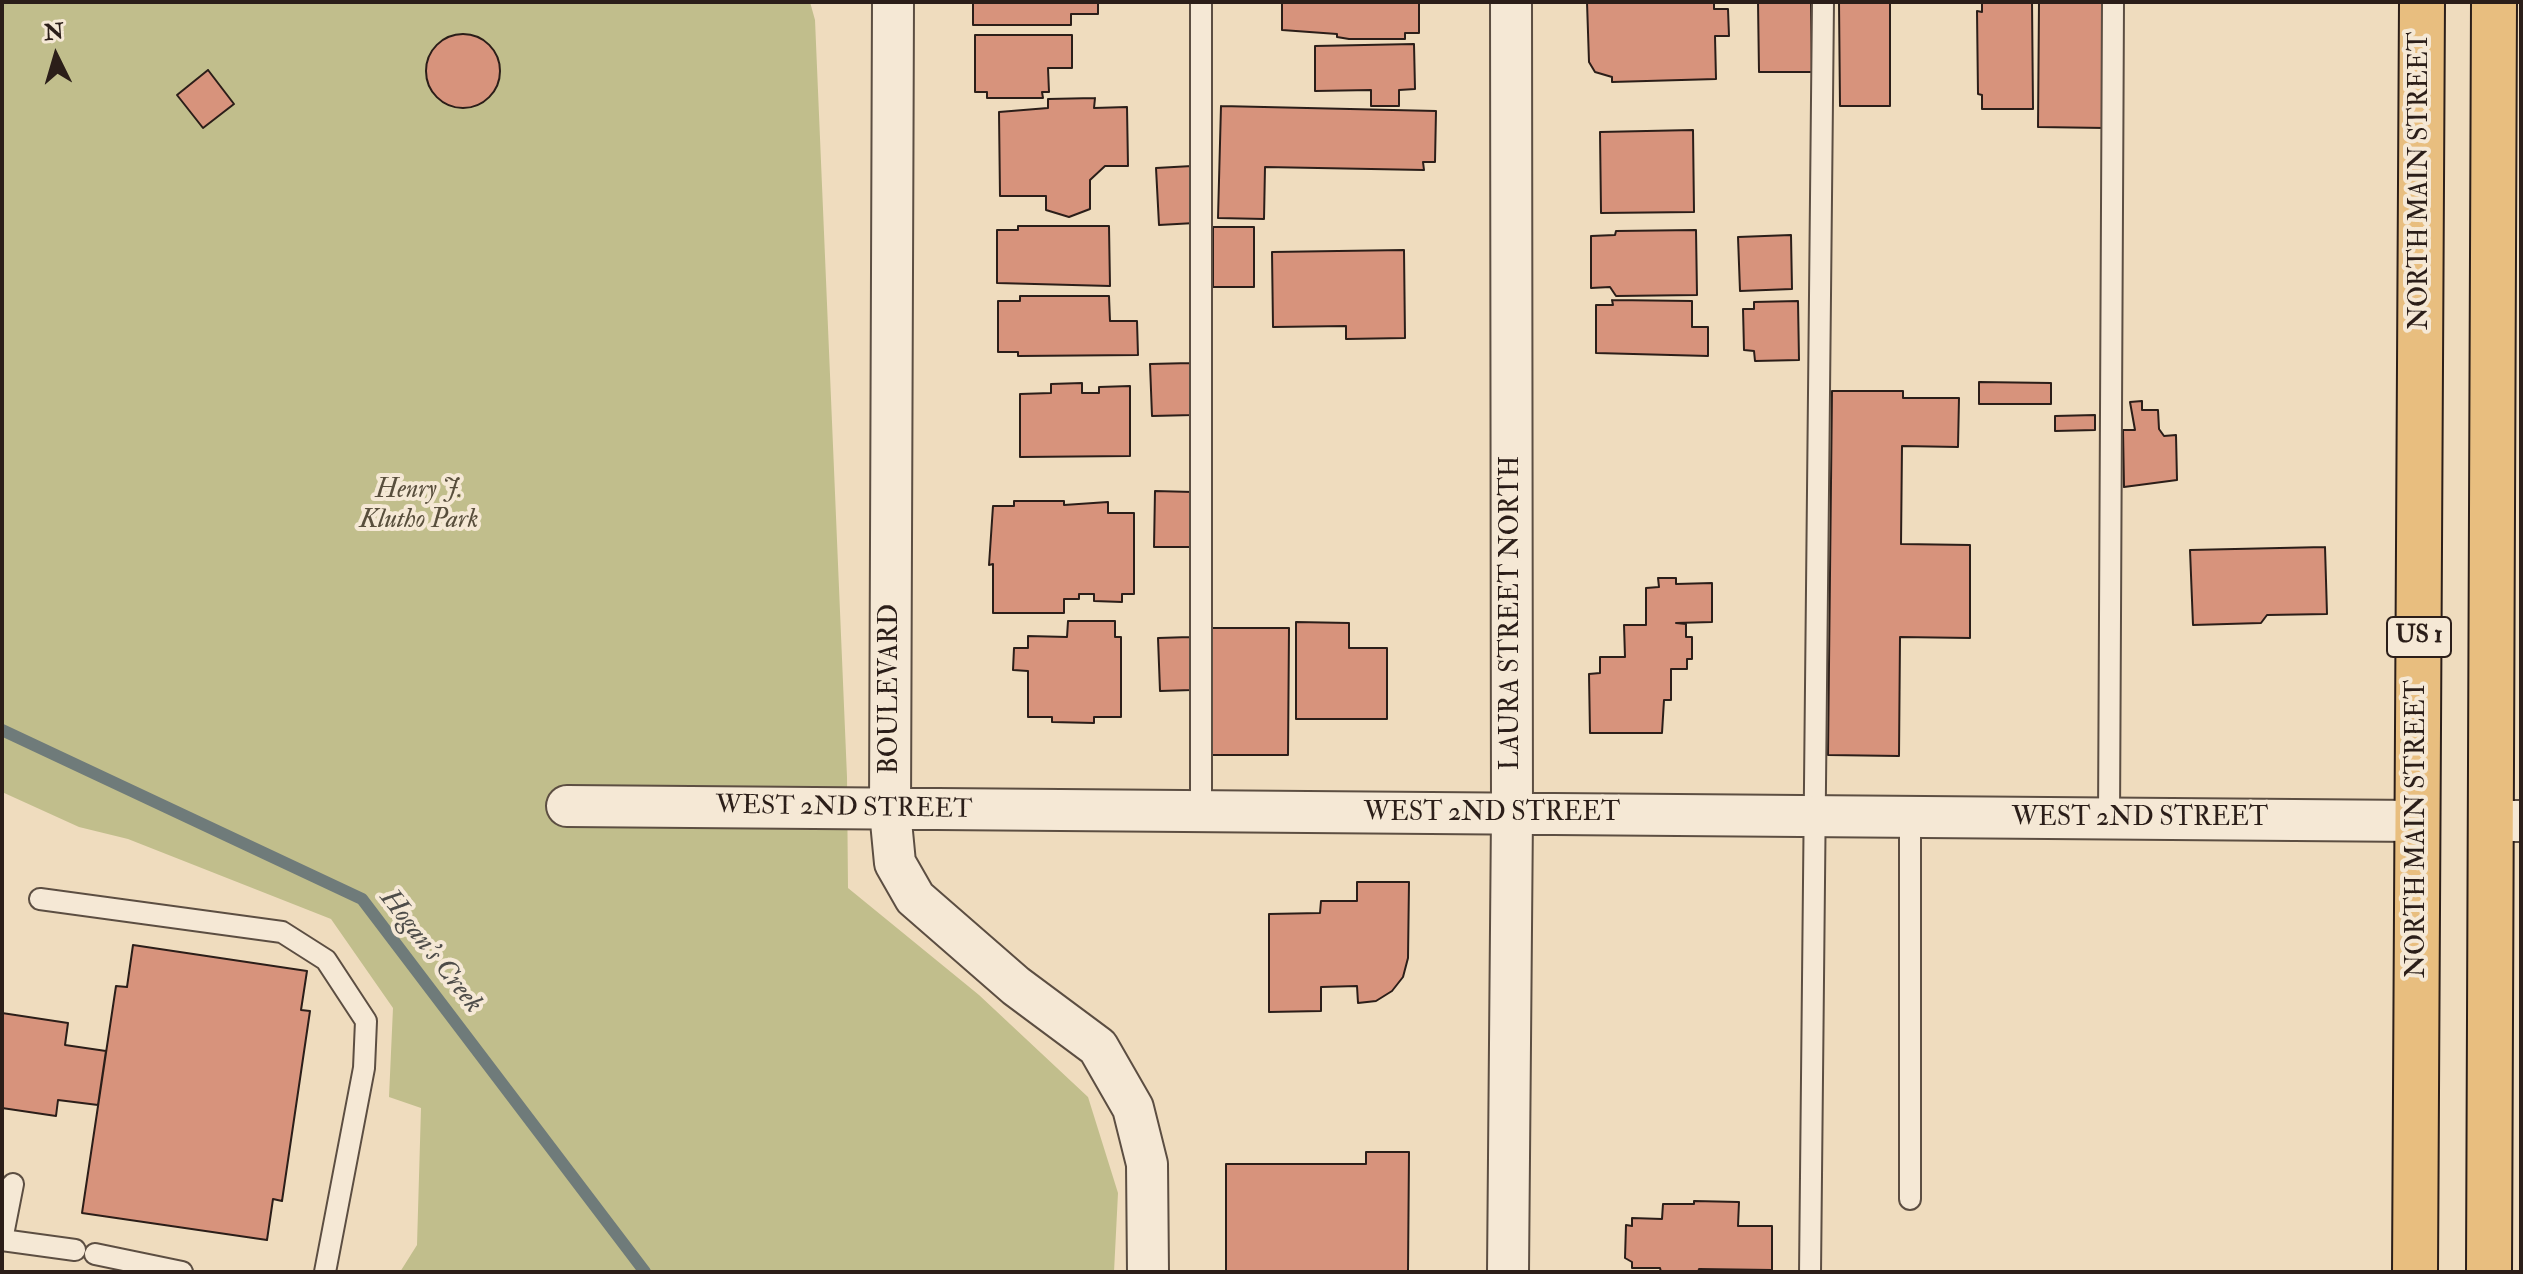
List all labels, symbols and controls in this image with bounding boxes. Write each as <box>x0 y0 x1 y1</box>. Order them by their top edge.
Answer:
north arrow <box>16 16 96 96</box>
text: N <box>43 17 65 47</box>
street label: NORTH MAIN STREET <box>2405 32 2437 330</box>
street label: LAURA STREET NORTH <box>1496 456 1528 770</box>
park label: Henry J. Klutho Park <box>359 475 479 536</box>
street label: BOULEVARD <box>875 604 907 774</box>
road number: US 1 <box>2387 617 2451 657</box>
street label: NORTH MAIN STREET <box>2402 680 2434 978</box>
street label: WEST 2ND STREET <box>715 791 973 827</box>
street label: WEST 2ND STREET <box>1364 798 1620 830</box>
street label: WEST 2ND STREET <box>2012 803 2268 835</box>
water label: Hogan's Creek <box>371 883 489 1021</box>

